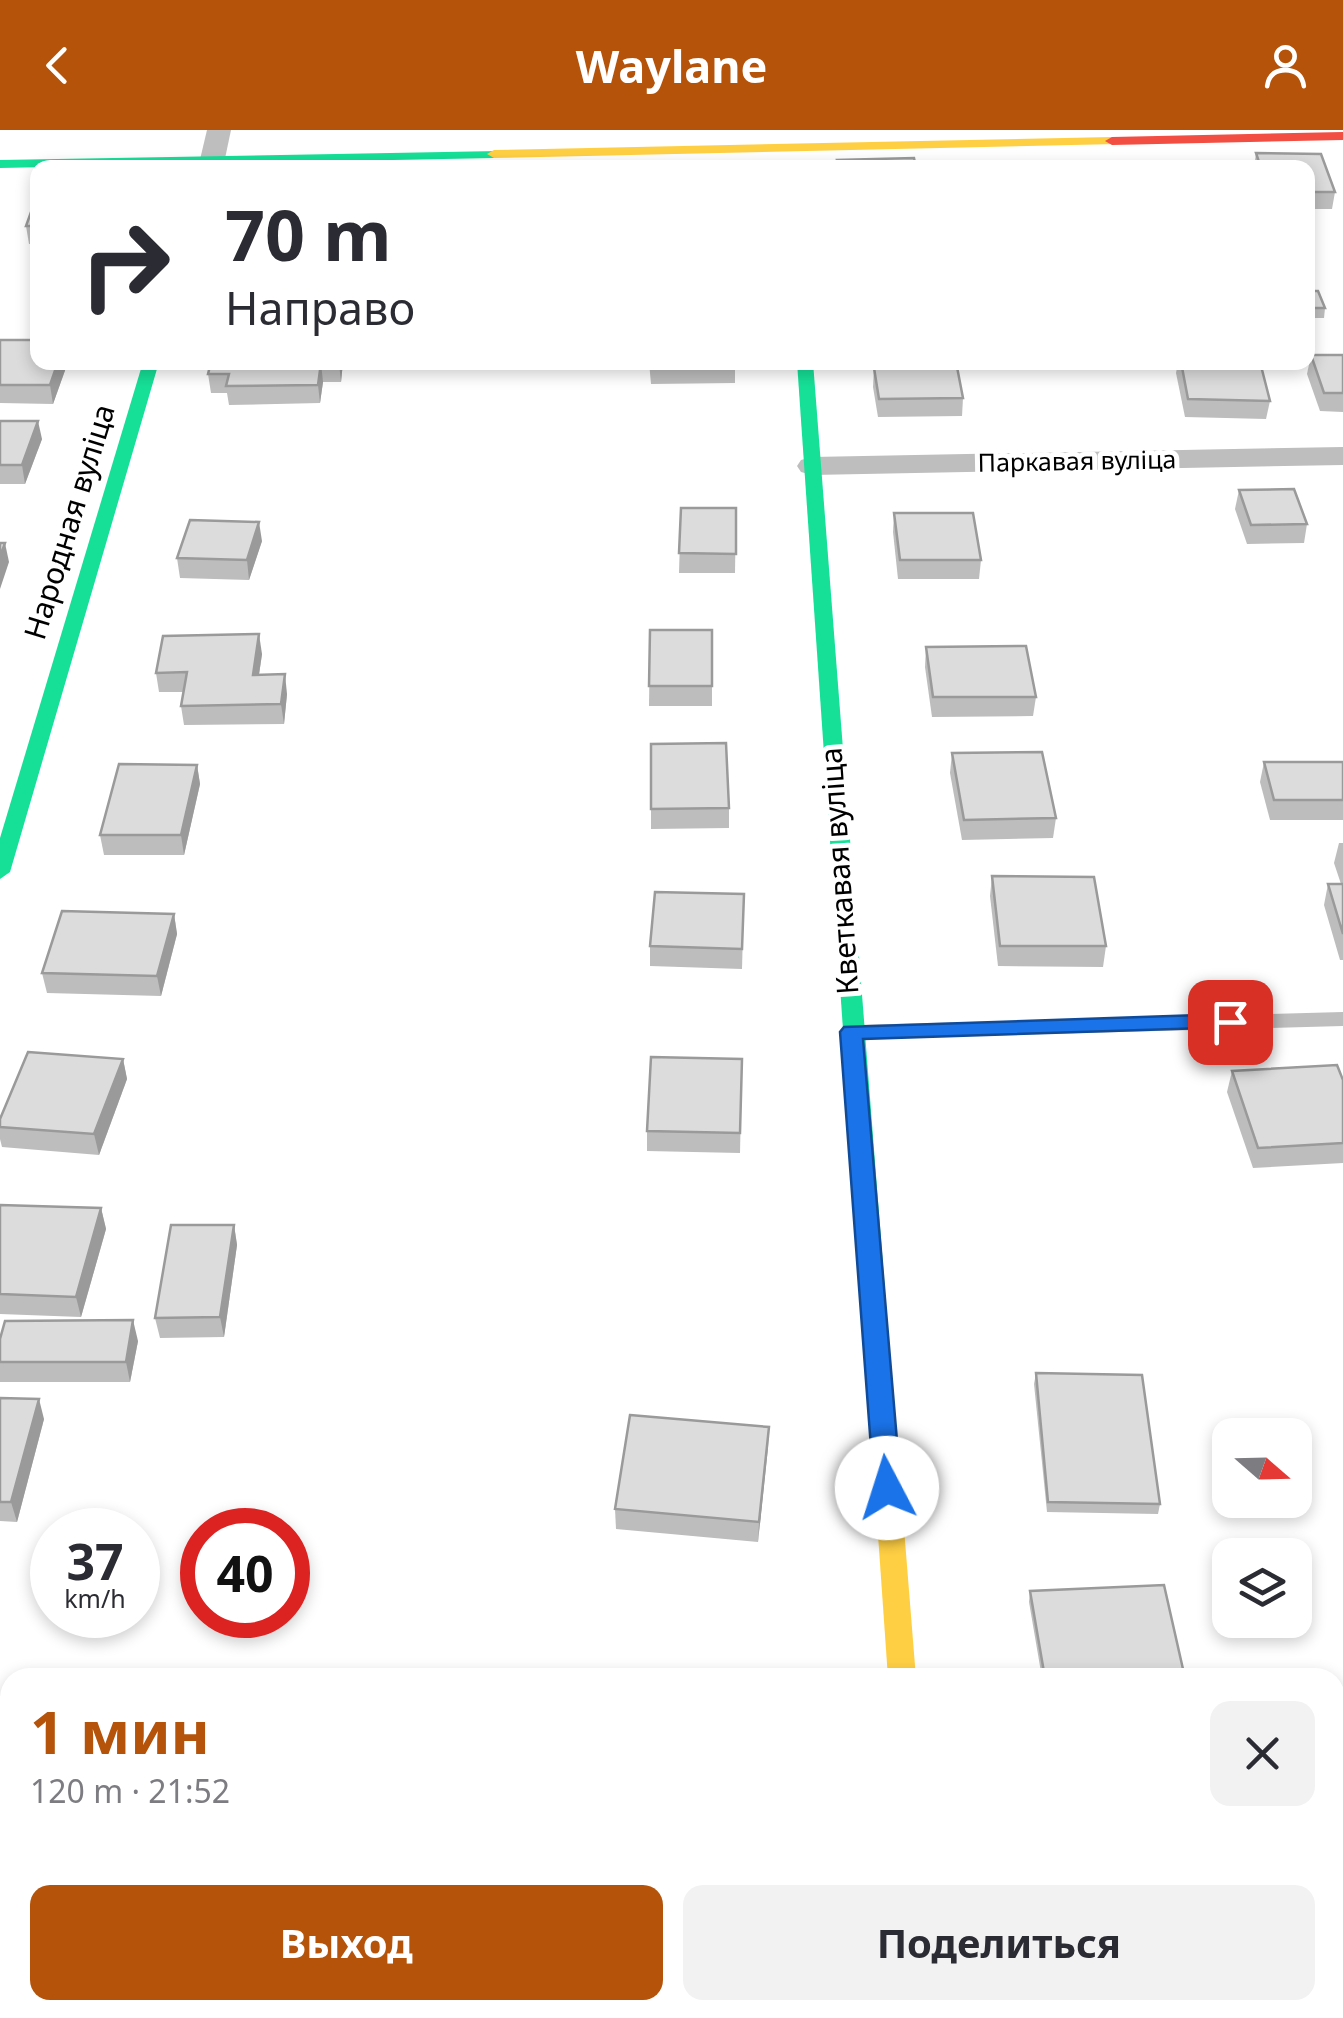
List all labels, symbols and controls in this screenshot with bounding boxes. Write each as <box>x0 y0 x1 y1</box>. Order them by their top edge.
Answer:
text: Waylane <box>576 35 767 96</box>
icon: back <box>30 38 85 93</box>
icon: person <box>1258 38 1313 93</box>
text: 70 m <box>225 186 392 282</box>
icon: right <box>60 200 190 330</box>
text: Направо <box>225 277 415 338</box>
street label: Народная вуліца <box>13 399 124 644</box>
street label: Паркавая вуліца <box>977 441 1177 479</box>
street label: Кветкавая вуліца <box>809 746 868 996</box>
pin <box>1188 980 1273 1065</box>
icon: arrive <box>1203 995 1258 1050</box>
north arrow <box>1212 1418 1312 1518</box>
map controls <box>1212 1418 1312 1638</box>
position arrow <box>835 1436 939 1540</box>
speed limit sign: 40 <box>180 1508 310 1638</box>
text: 37 <box>66 1527 124 1595</box>
button: layers <box>1212 1538 1312 1638</box>
text: km/h <box>64 1581 126 1615</box>
text: 1 мин <box>30 1690 210 1772</box>
button: close <box>1210 1701 1315 1806</box>
text: 120 m · 21:52 <box>30 1769 230 1812</box>
button: Выход <box>30 1885 663 2000</box>
button: Поделиться <box>683 1885 1315 2000</box>

